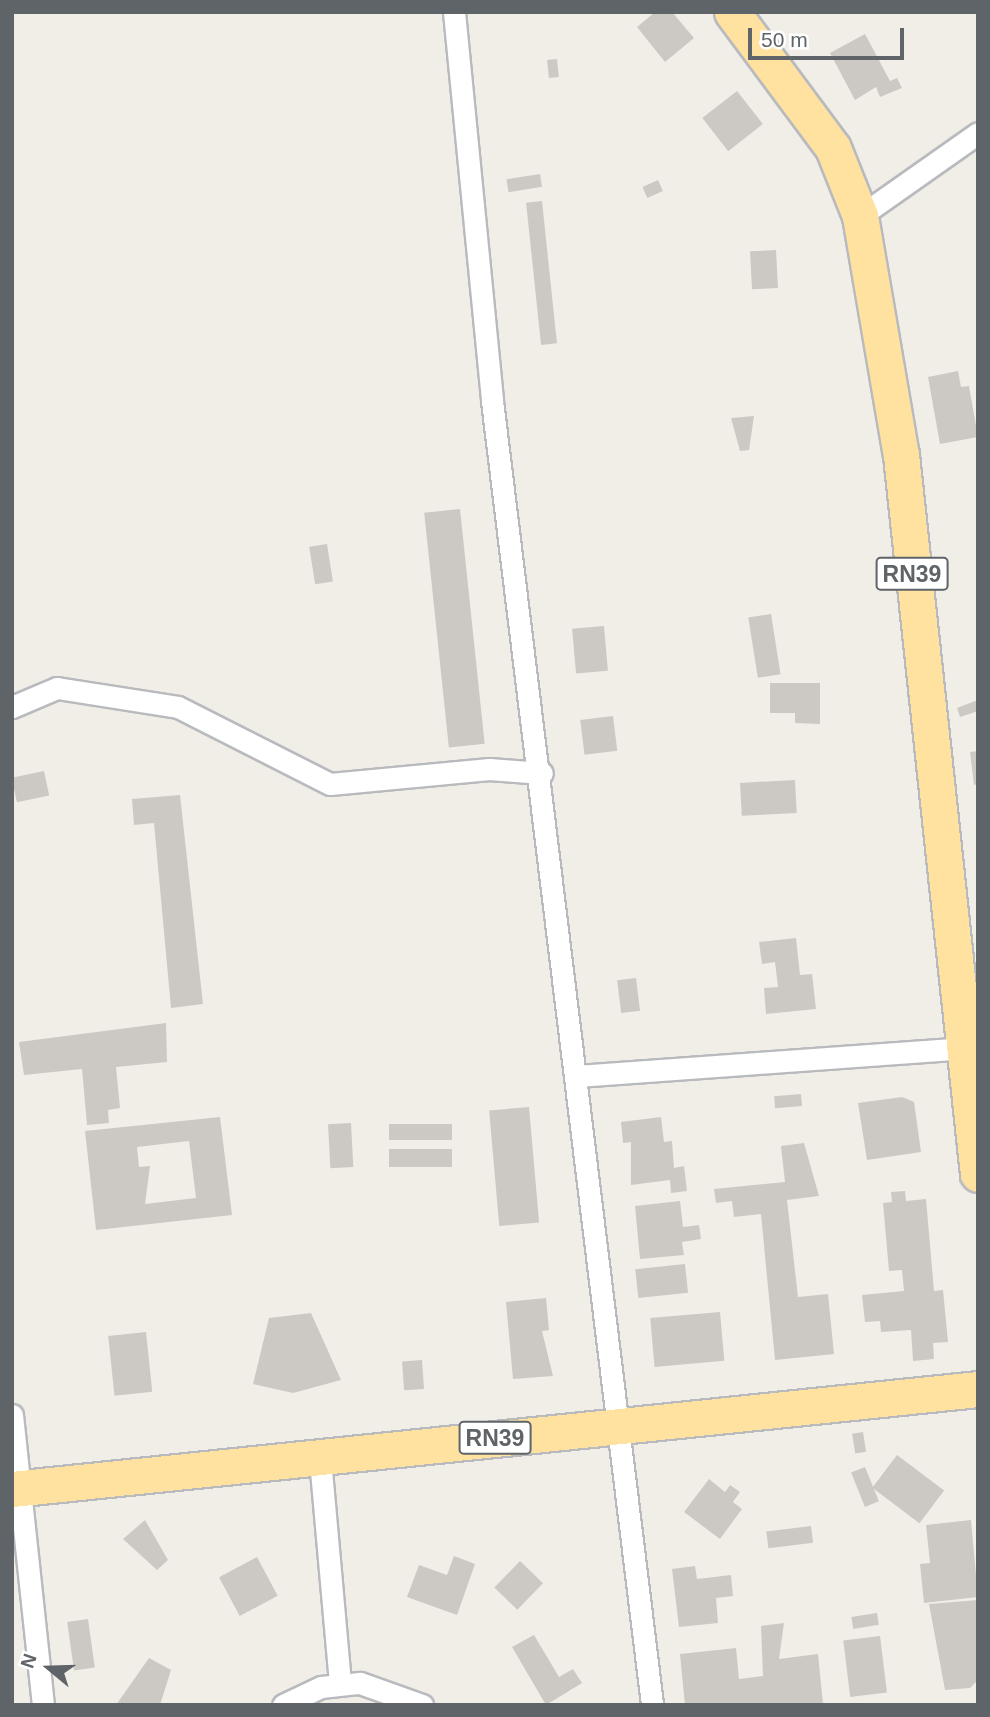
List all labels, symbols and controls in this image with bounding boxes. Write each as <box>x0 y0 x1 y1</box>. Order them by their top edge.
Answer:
scale bar <box>752 14 908 58</box>
text: 50 m <box>761 28 808 51</box>
road number: RN39 <box>875 554 949 594</box>
road number: RN39 <box>458 1418 532 1457</box>
north arrow <box>14 1633 84 1703</box>
text: N <box>17 1651 41 1671</box>

